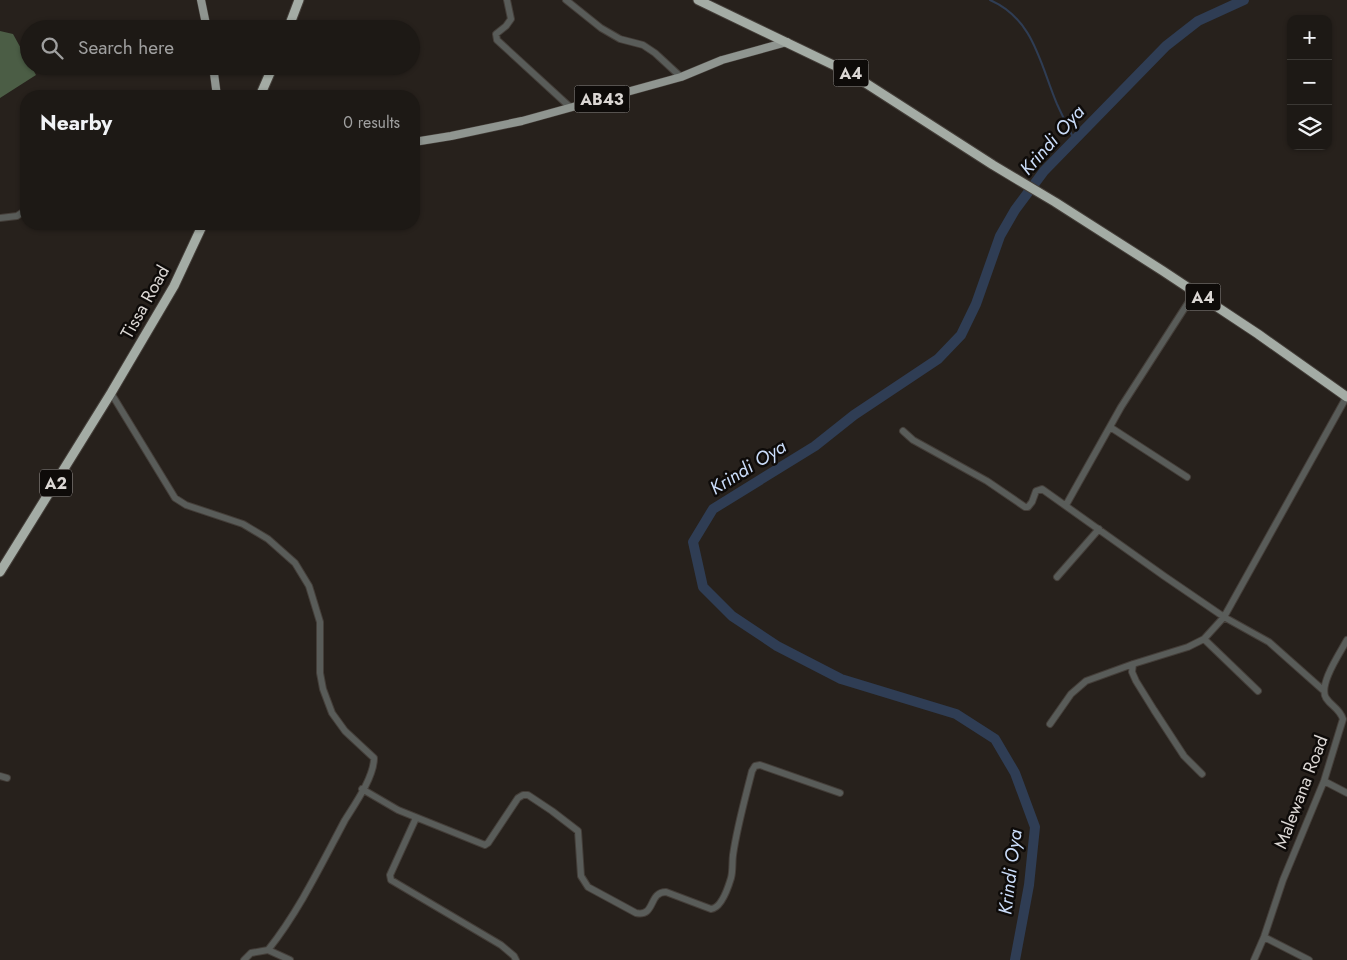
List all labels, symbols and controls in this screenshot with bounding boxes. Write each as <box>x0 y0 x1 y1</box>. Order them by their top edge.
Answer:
map controls <box>1287 15 1332 150</box>
button: + <box>1287 15 1332 60</box>
search box <box>20 20 420 75</box>
icon: search <box>38 34 66 62</box>
text: Search here <box>78 34 174 61</box>
road number: A4 <box>834 59 868 86</box>
button: − <box>1287 60 1332 105</box>
road number: AB43 <box>574 86 630 112</box>
water label: Krindi Oya <box>1013 99 1091 181</box>
button: layers <box>1287 105 1332 150</box>
text: Nearby <box>40 108 112 138</box>
text: 0 results <box>343 111 400 134</box>
street label: Tissa Road <box>114 261 176 343</box>
road number: A4 <box>1186 284 1220 310</box>
water label: Krindi Oya <box>705 433 792 501</box>
road number: A2 <box>40 469 72 496</box>
street label: Malewana Road <box>1267 732 1335 852</box>
water label: Krindi Oya <box>991 827 1029 916</box>

